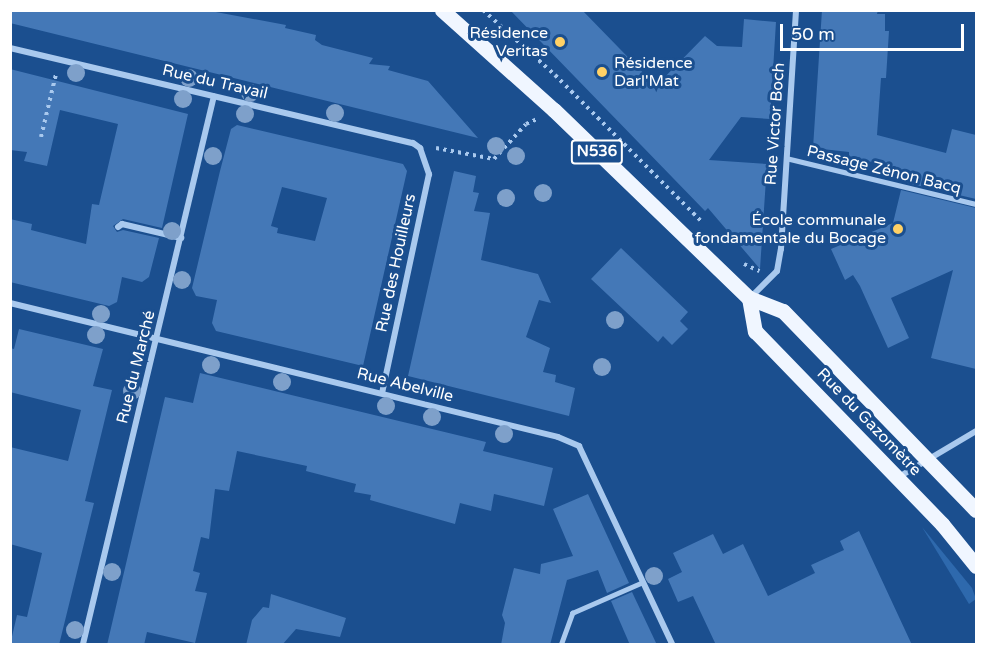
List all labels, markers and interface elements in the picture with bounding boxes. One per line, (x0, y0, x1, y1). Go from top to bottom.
scale bar (783, 12, 968, 50)
place label: Résidence Veritas (469, 23, 548, 61)
text: 50 m (791, 23, 835, 45)
marker: Résidence Veritas (553, 35, 567, 49)
place label: Résidence Darl'Mat (614, 53, 693, 91)
street label: Rue du Travail (160, 61, 270, 103)
street label: Rue Victor Boch (761, 62, 789, 186)
marker: Résidence Darl'Mat (595, 65, 609, 79)
road number: N536 (570, 140, 624, 164)
street label: Passage Zénon Bacq (805, 142, 963, 198)
street label: Rue des Houilleurs (372, 192, 420, 334)
place label: École communale fondamentale du Bocage (695, 210, 886, 248)
marker: École communale fondamentale du Bocage (891, 222, 905, 236)
street label: Rue du Marché (113, 308, 159, 426)
street label: Rue Abelville (355, 364, 455, 406)
street label: Rue du Gazomètre (813, 364, 925, 480)

